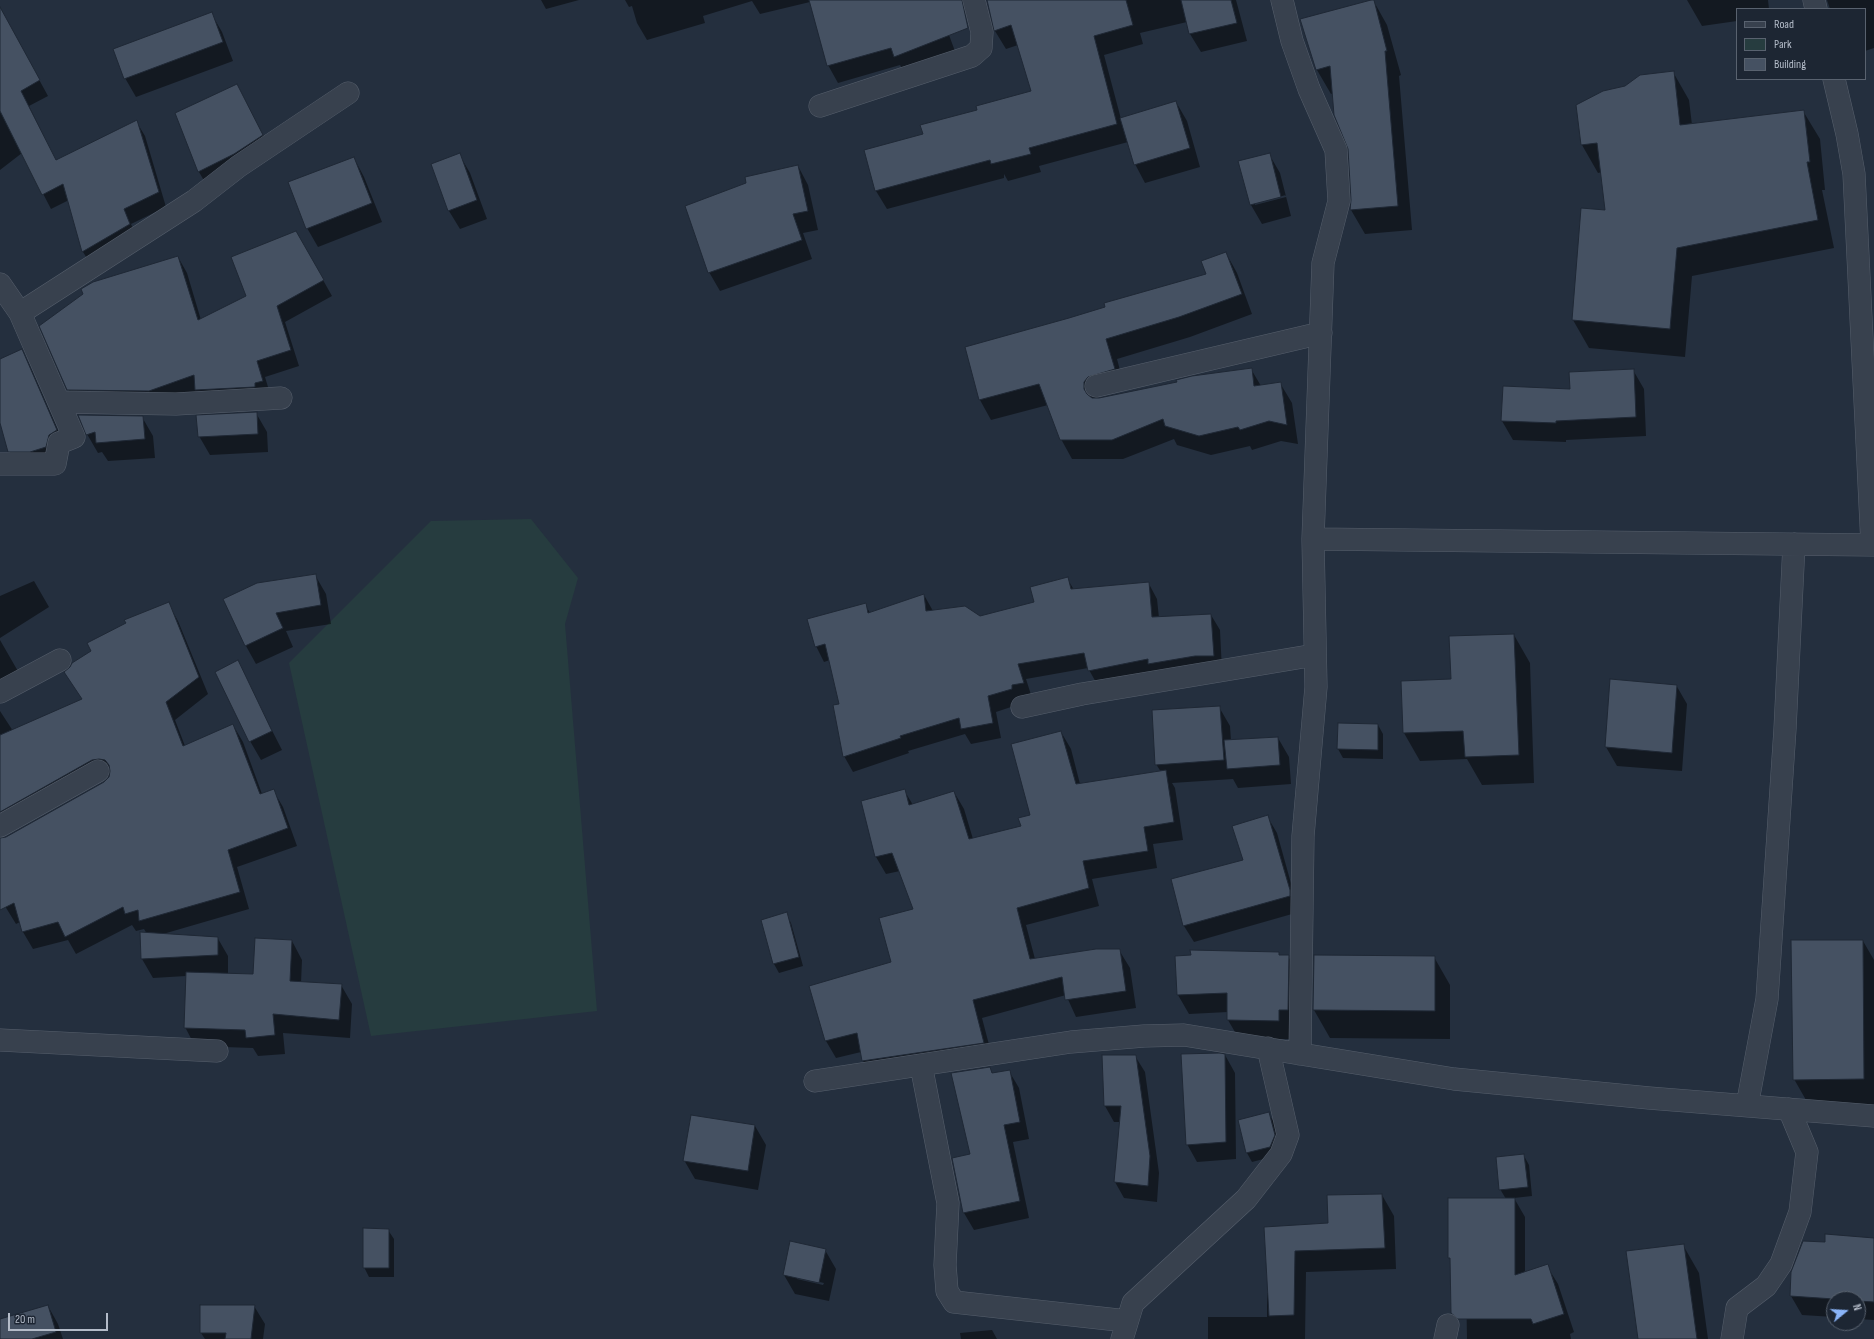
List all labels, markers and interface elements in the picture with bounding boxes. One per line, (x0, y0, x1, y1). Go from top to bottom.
legend (1736, 8, 1866, 80)
text: Road (1774, 17, 1794, 32)
text: Park (1774, 37, 1792, 52)
text: Building (1774, 57, 1806, 72)
north arrow (1826, 1291, 1866, 1331)
text: N (1850, 1303, 1864, 1312)
scale bar (10, 1305, 110, 1331)
text: 20 m (15, 1312, 35, 1327)

